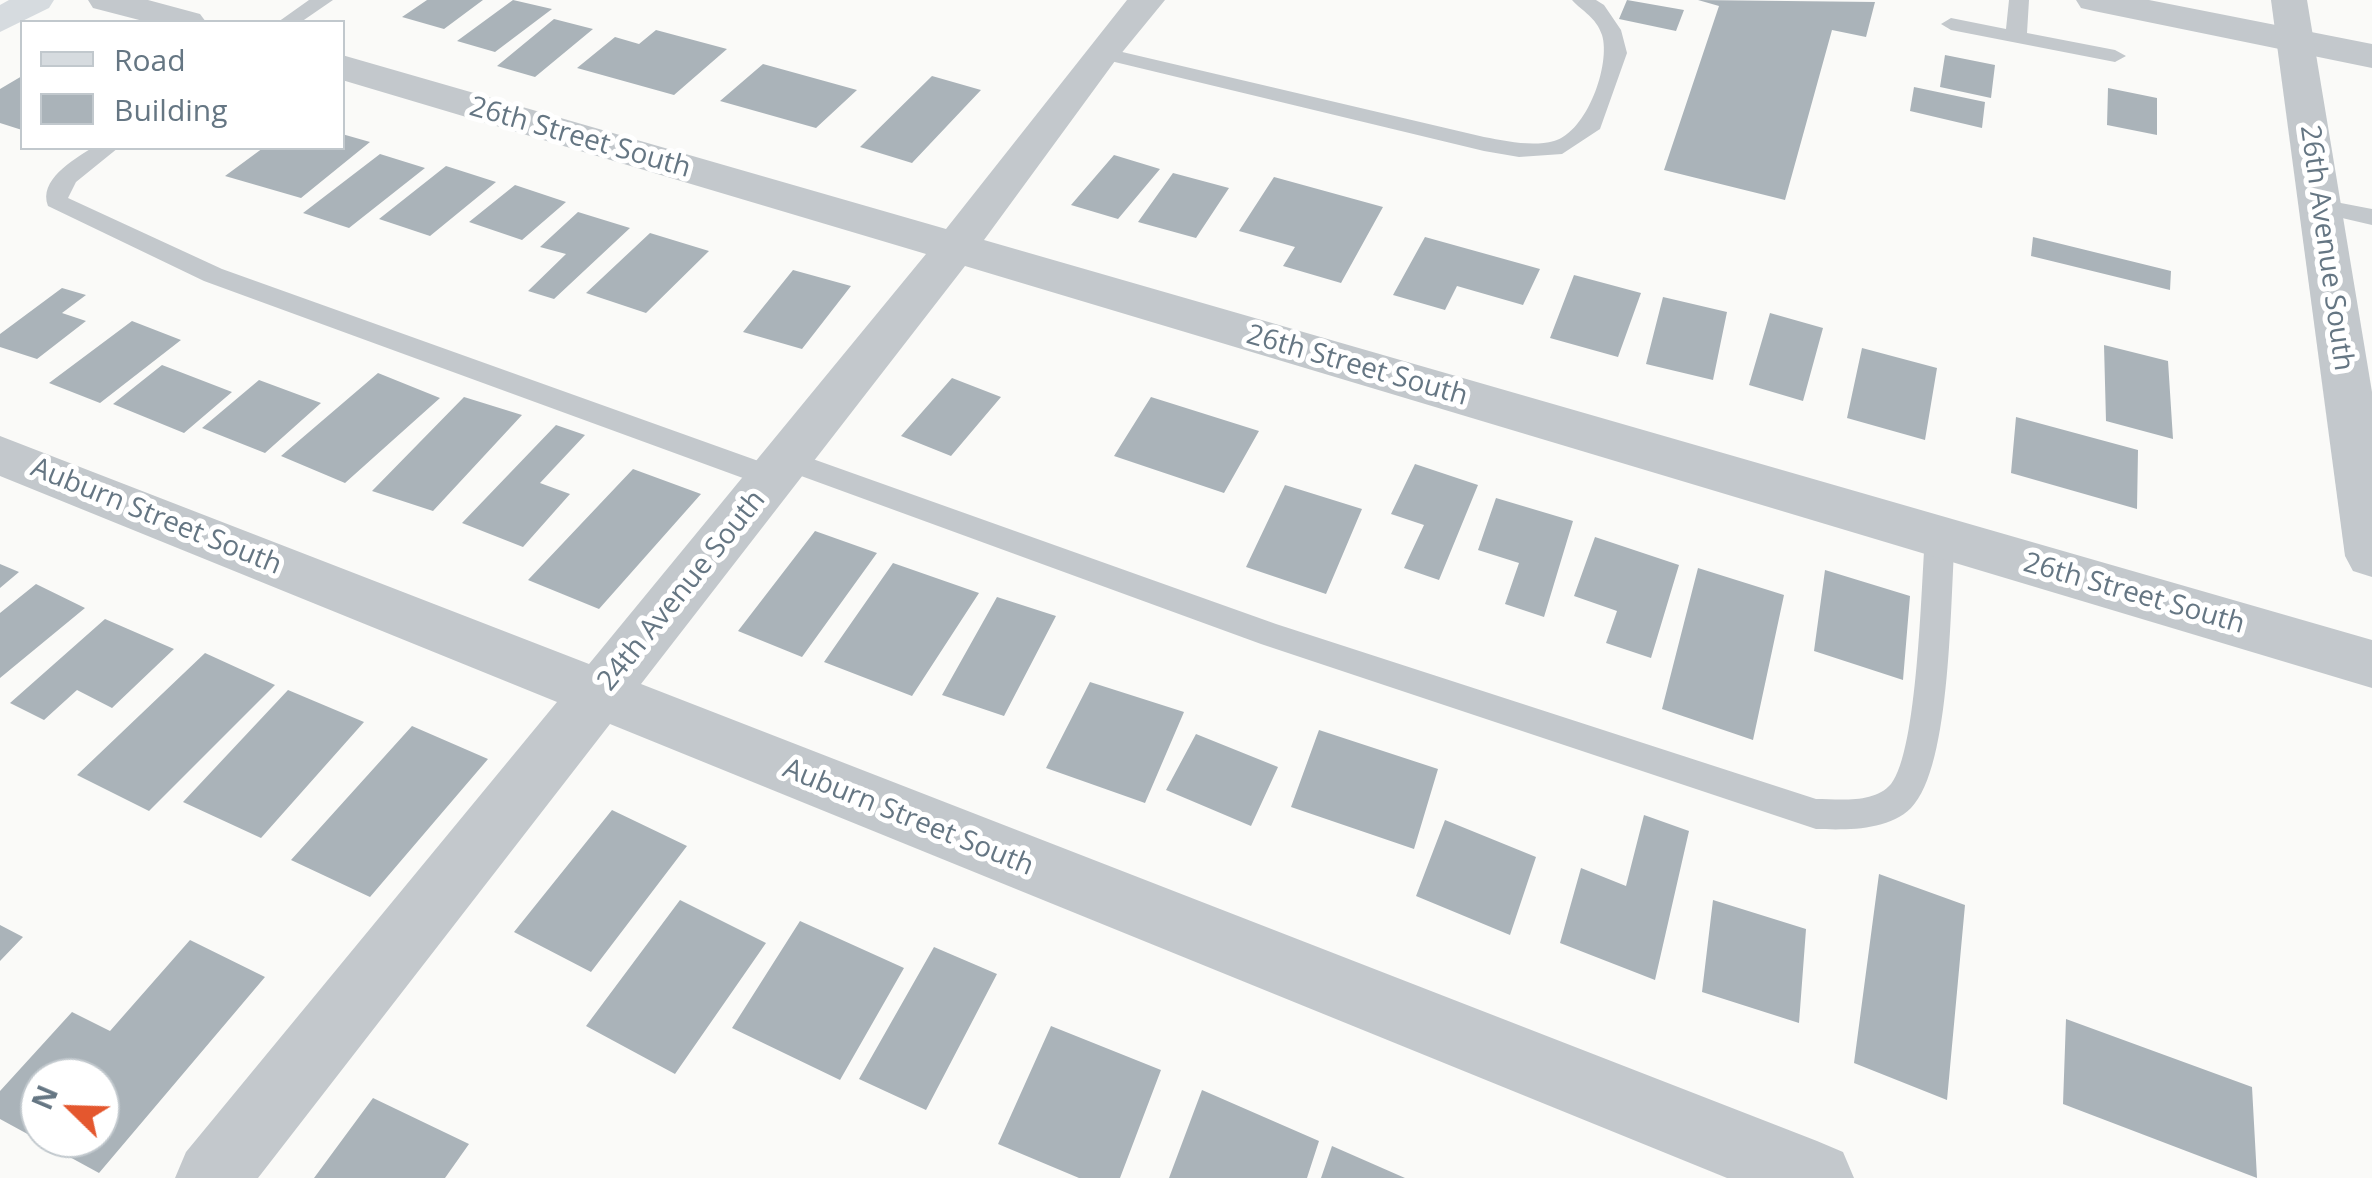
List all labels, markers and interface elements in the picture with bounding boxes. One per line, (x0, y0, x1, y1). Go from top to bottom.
legend (20, 20, 345, 150)
text: Road (114, 39, 186, 80)
text: Building (114, 89, 228, 130)
street label: 26th Street South (466, 90, 694, 186)
street label: 26th Avenue South (2292, 123, 2360, 373)
street label: 26th Street South (1243, 318, 1471, 414)
street label: Auburn Street South (26, 451, 286, 583)
street label: 24th Avenue South (591, 484, 773, 698)
street label: 26th Street South (2020, 546, 2248, 642)
street label: Auburn Street South (778, 752, 1038, 884)
north arrow (20, 1058, 120, 1158)
text: N (22, 1079, 66, 1115)

